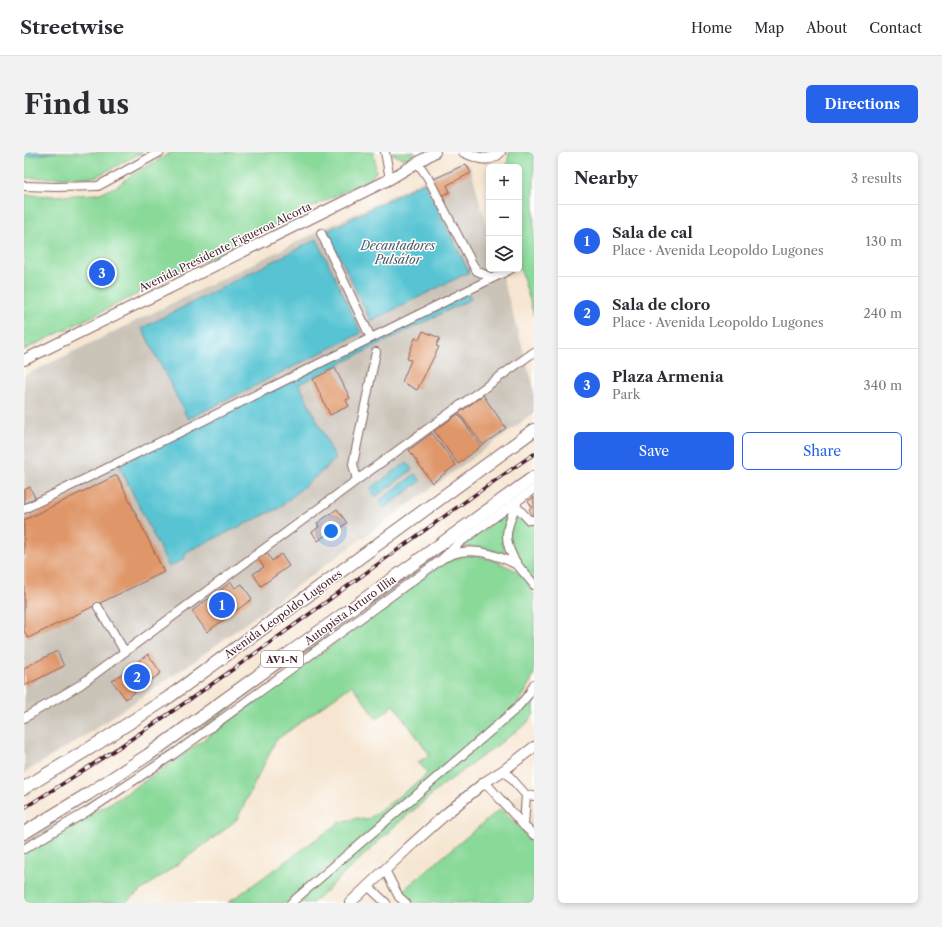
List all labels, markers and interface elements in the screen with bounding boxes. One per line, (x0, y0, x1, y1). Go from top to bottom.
text: Streetwise (20, 16, 124, 39)
text: Home (691, 19, 732, 37)
text: Map (754, 19, 784, 37)
text: About (806, 19, 847, 37)
text: Contact (869, 19, 922, 37)
button: Directions (806, 85, 918, 123)
text: Find us (24, 87, 129, 121)
map controls (486, 164, 522, 272)
button: + (486, 164, 522, 200)
text: Nearby (574, 168, 638, 188)
text: 3 results (851, 170, 902, 186)
street label: Avenida Presidente Figueroa Alcorta (135, 199, 314, 295)
button: − (486, 200, 522, 236)
text: Sala de cal (612, 223, 693, 242)
text: 1 (584, 233, 590, 249)
text: 130 m (866, 233, 902, 249)
button: layers (486, 236, 522, 272)
water label: Decantadores Pulsátor (360, 238, 436, 267)
text: Place · Avenida Leopoldo Lugones (612, 242, 824, 258)
pin: 3 (89, 258, 115, 288)
text: Sala de cloro (612, 295, 710, 314)
text: 2 (583, 305, 591, 321)
text: 240 m (863, 305, 902, 321)
text: Place · Avenida Leopoldo Lugones (612, 314, 824, 330)
text: Plaza Armenia (612, 367, 724, 386)
text: 3 (583, 377, 591, 393)
text: 340 m (864, 377, 902, 393)
text: Park (612, 386, 640, 402)
button: Save (574, 432, 734, 470)
button: Share (742, 432, 902, 470)
your location (321, 521, 341, 541)
street label: Avenida Leopoldo Lugones (220, 566, 345, 662)
street label: Autopista Arturo Illia (301, 572, 399, 649)
pin: 1 (209, 590, 235, 620)
road number: AV1-N (261, 651, 303, 667)
pin: 2 (124, 662, 150, 692)

